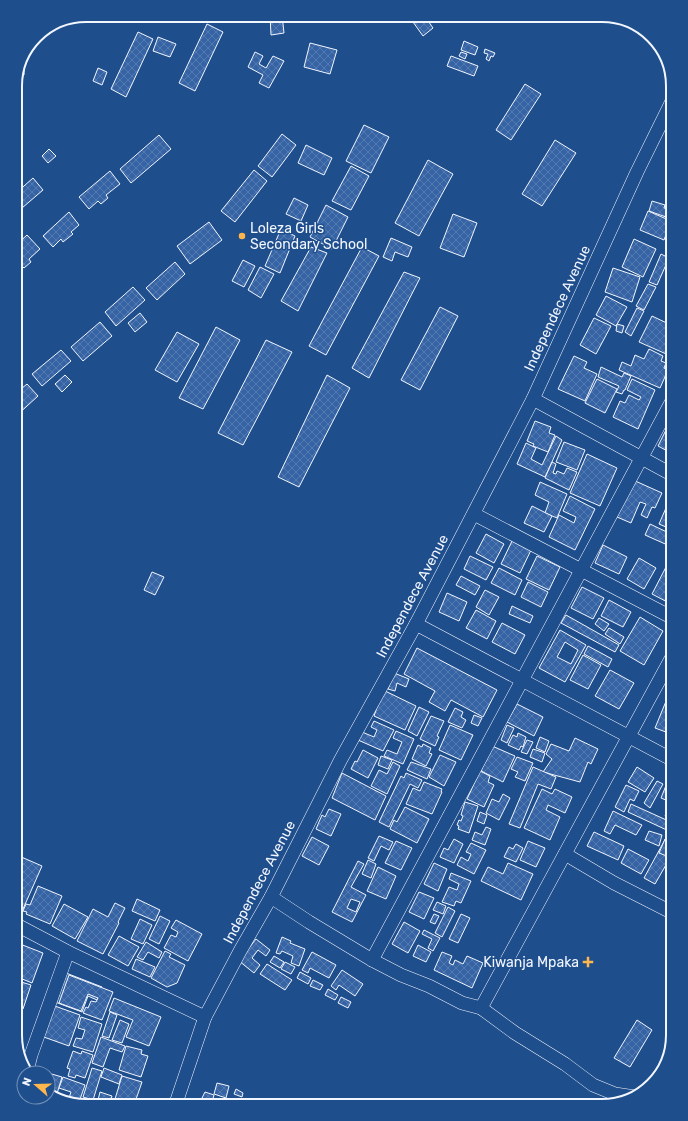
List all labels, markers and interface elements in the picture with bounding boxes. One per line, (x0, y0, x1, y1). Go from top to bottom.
place label: Loleza Girls Secondary School (250, 220, 367, 253)
marker: Loleza Girls Secondary School (237, 231, 247, 241)
street label: Independece Avenue (521, 242, 594, 374)
street label: Independece Avenue (373, 532, 452, 661)
street label: Independece Avenue (220, 818, 299, 947)
place label: Kiwanja Mpaka (483, 954, 579, 971)
marker: Kiwanja Mpaka (582, 956, 594, 968)
north arrow (16, 1065, 56, 1105)
text: N (20, 1076, 35, 1088)

